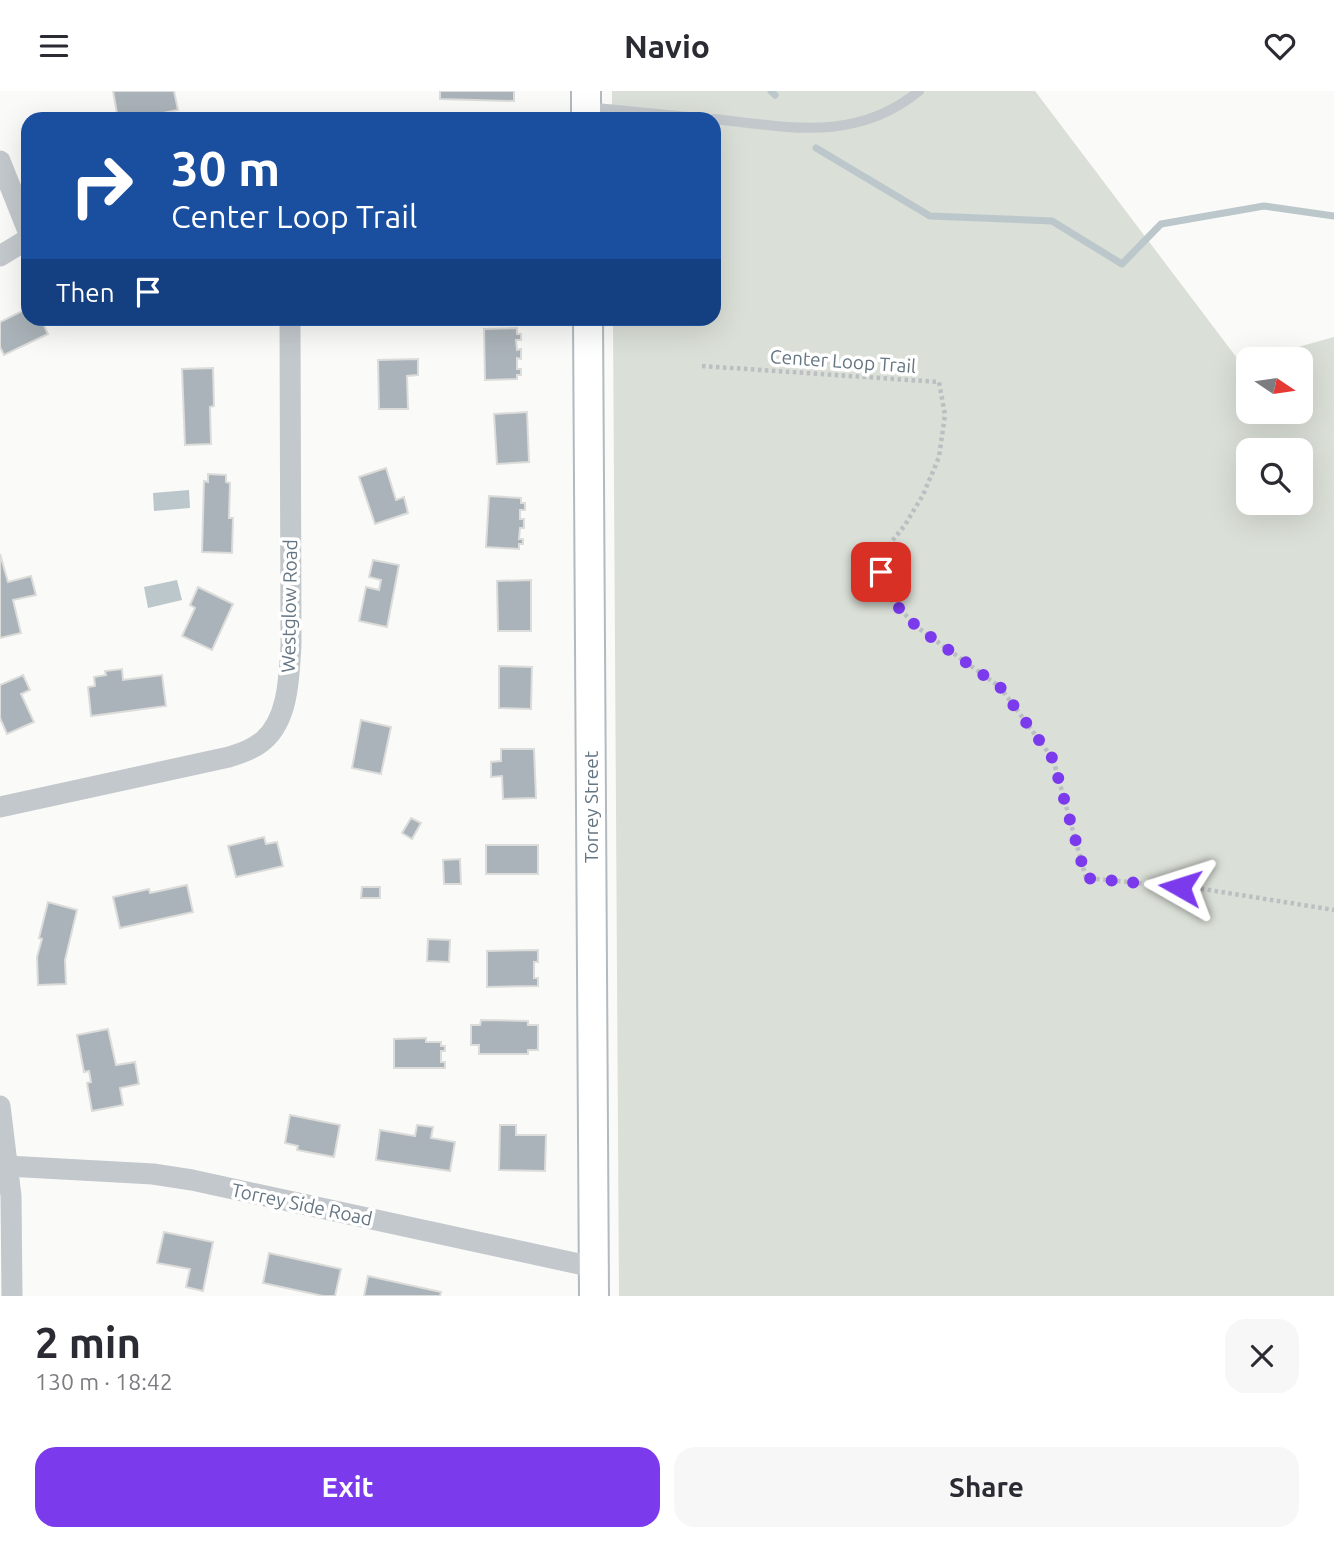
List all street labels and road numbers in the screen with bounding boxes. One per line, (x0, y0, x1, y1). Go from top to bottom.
street label: Center Loop Trail (769, 345, 917, 377)
street label: Westglow Road (277, 539, 301, 673)
street label: Torrey Street (580, 750, 602, 863)
street label: Torrey Side Road (230, 1178, 374, 1230)

